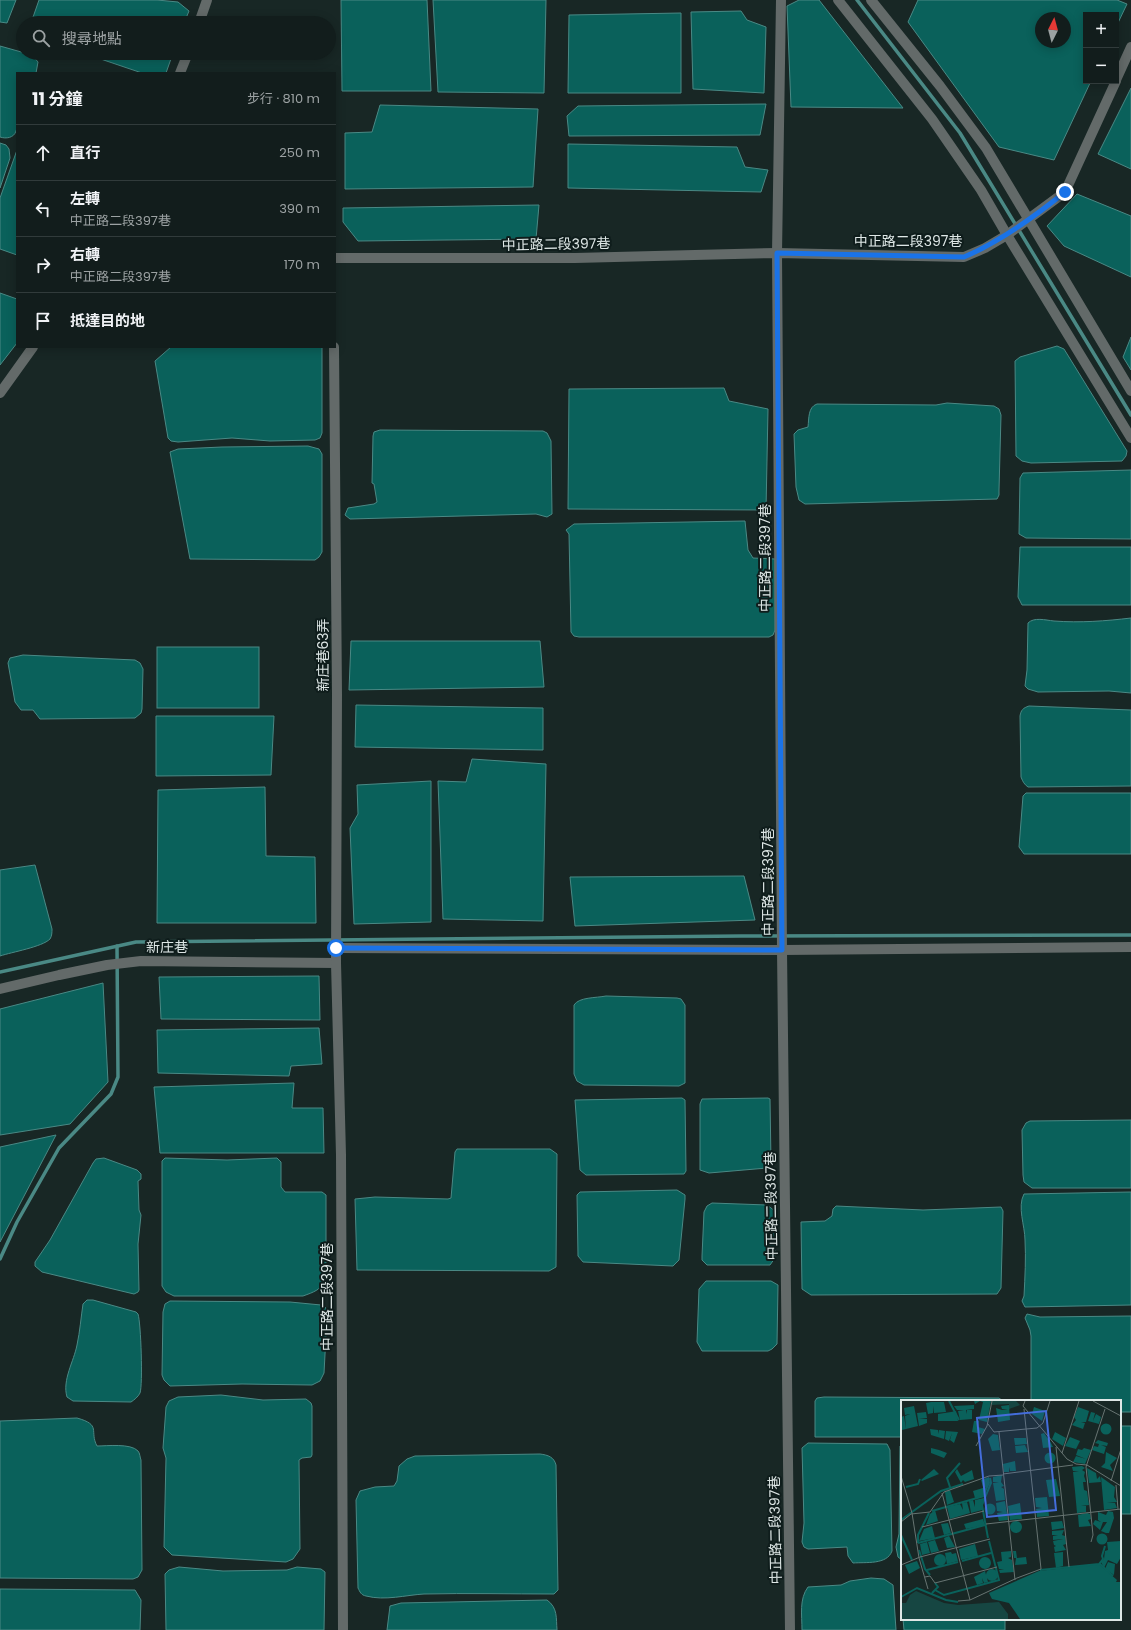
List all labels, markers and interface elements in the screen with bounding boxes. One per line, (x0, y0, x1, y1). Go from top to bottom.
north arrow (1035, 12, 1071, 48)
map controls (1083, 12, 1119, 84)
button: + (1083, 12, 1119, 48)
search box (16, 16, 336, 60)
icon: search (30, 27, 52, 49)
text: 搜尋地點 (62, 28, 122, 49)
button: − (1083, 48, 1119, 84)
text: 11 分鐘 (32, 87, 82, 111)
text: 步行 · 810 m (247, 89, 320, 108)
icon: ahead (32, 142, 54, 164)
text: 直行 (70, 142, 100, 163)
text: 250 m (279, 143, 320, 162)
route end (1056, 183, 1074, 201)
text: 左轉 (70, 188, 100, 209)
icon: left (32, 198, 54, 220)
text: 390 m (279, 199, 320, 218)
text: 中正路二段397巷 (70, 211, 171, 230)
street label: 中正路二段397巷 (854, 231, 962, 251)
street label: 中正路二段397巷 (501, 233, 611, 255)
text: 右轉 (70, 244, 100, 265)
icon: right (32, 254, 54, 276)
text: 170 m (284, 255, 320, 274)
text: 中正路二段397巷 (70, 267, 171, 286)
icon: arrive (32, 310, 54, 332)
text: 抵達目的地 (70, 310, 145, 331)
street label: 中正路二段397巷 (755, 504, 775, 612)
street label: 新庄巷63弄 (313, 618, 333, 692)
street label: 中正路二段397巷 (758, 828, 778, 936)
street label: 新庄巷 (146, 937, 188, 957)
route start (327, 939, 345, 957)
street label: 中正路二段397巷 (760, 1151, 782, 1261)
street label: 中正路二段397巷 (317, 1243, 337, 1351)
inset map (901, 1400, 1121, 1620)
street label: 中正路二段397巷 (764, 1475, 786, 1585)

